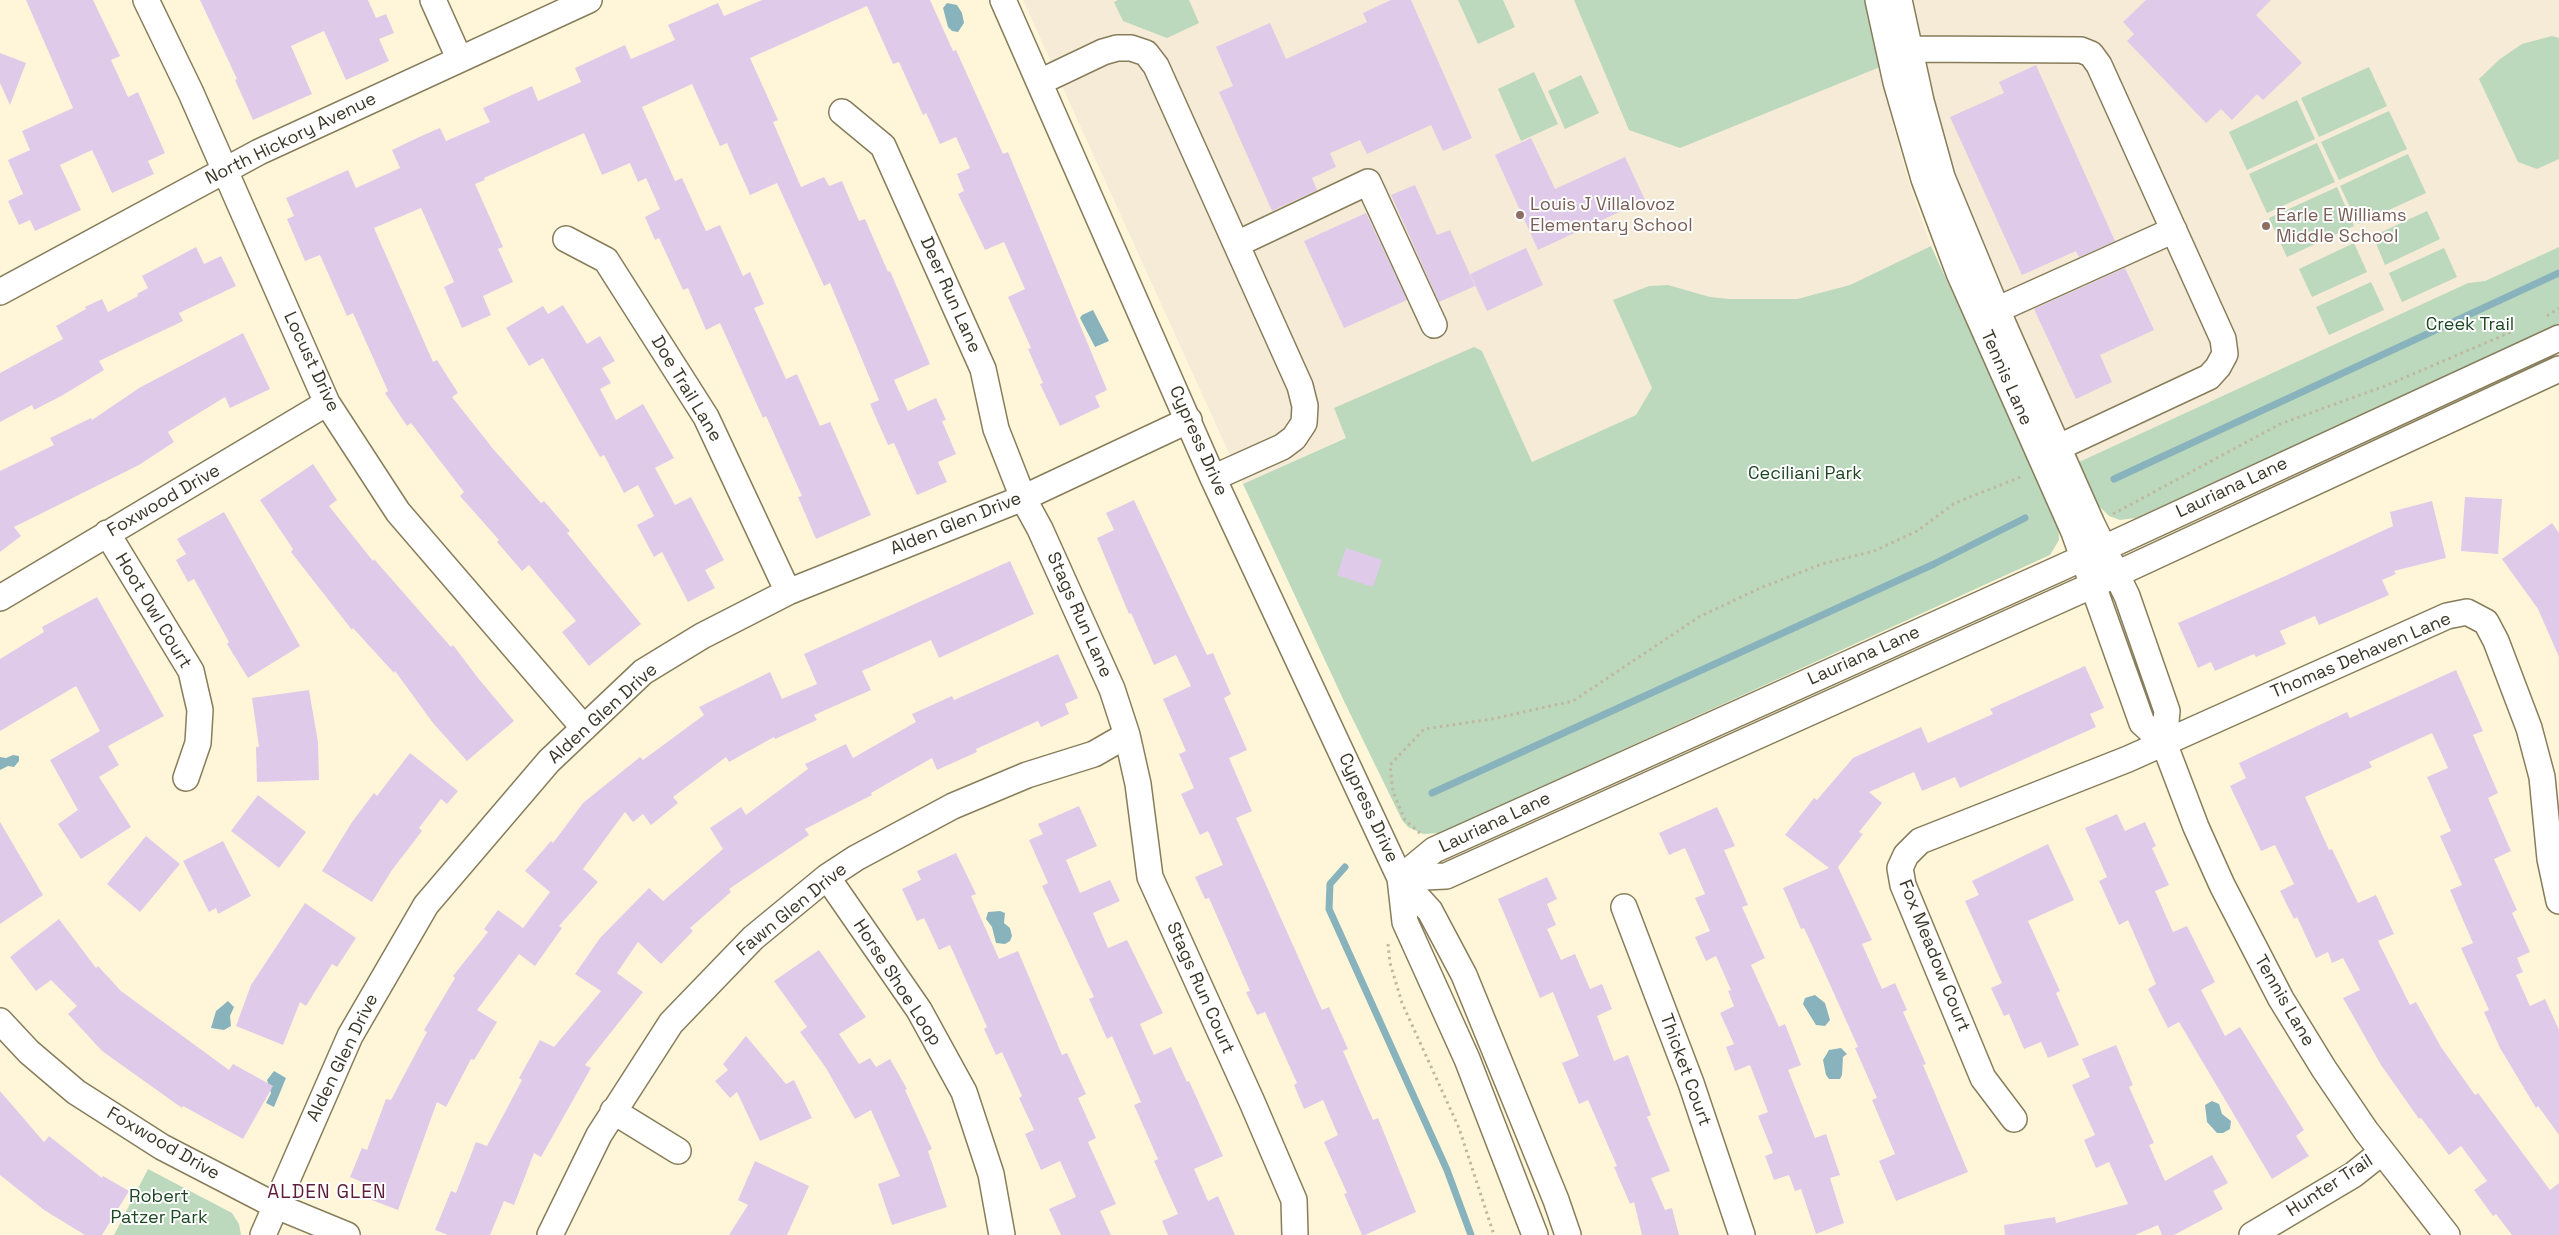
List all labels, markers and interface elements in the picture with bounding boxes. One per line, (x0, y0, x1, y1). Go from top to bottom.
street label: North Hickory Avenue (202, 88, 380, 190)
place label: Louis J Villalovoz Elementary School (1530, 194, 1693, 236)
place label: Earle E Williams Middle School (2276, 205, 2406, 248)
marker: Louis J Villalovoz Elementary School (1514, 209, 1526, 221)
marker: Earle E Williams Middle School (2260, 220, 2272, 232)
street label: Deer Run Lane (915, 234, 985, 356)
street label: Locust Drive (278, 309, 344, 415)
park label: Creek Trail (2426, 314, 2514, 336)
street label: Tennis Lane (1975, 327, 2037, 429)
street label: Doe Trail Lane (646, 332, 726, 446)
street label: Cypress Drive (1164, 383, 1232, 499)
street label: Lauriana Lane (2173, 453, 2291, 523)
street label: Foxwood Drive (104, 460, 224, 542)
park label: Ceciliani Park (1748, 463, 1862, 485)
street label: Alden Glen Drive (887, 488, 1025, 560)
street label: Hoot Owl Court (110, 549, 196, 673)
street label: Stags Run Lane (1042, 549, 1116, 681)
street label: Thomas Dehaven Lane (2268, 608, 2454, 704)
street label: Lauriana Lane (1805, 622, 1923, 690)
street label: Alden Glen Drive (544, 659, 662, 769)
street label: Cypress Drive (1333, 750, 1403, 866)
street label: Lauriana Lane (1436, 788, 1554, 858)
street label: Fawn Glen Drive (733, 859, 851, 961)
street label: Fox Meadow Court (1894, 877, 1974, 1035)
street label: Horse Shoe Loop (848, 916, 946, 1050)
street label: Stags Run Court (1161, 919, 1239, 1057)
street label: Tennis Lane (2249, 951, 2319, 1051)
street label: Alden Glen Drive (303, 991, 383, 1125)
street label: Thicket Court (1655, 1011, 1715, 1129)
street label: Foxwood Drive (103, 1103, 223, 1185)
street label: Hunter Trail (2283, 1150, 2377, 1222)
district label: ALDEN GLEN (266, 1182, 388, 1204)
park label: Robert Patzer Park (110, 1186, 208, 1228)

